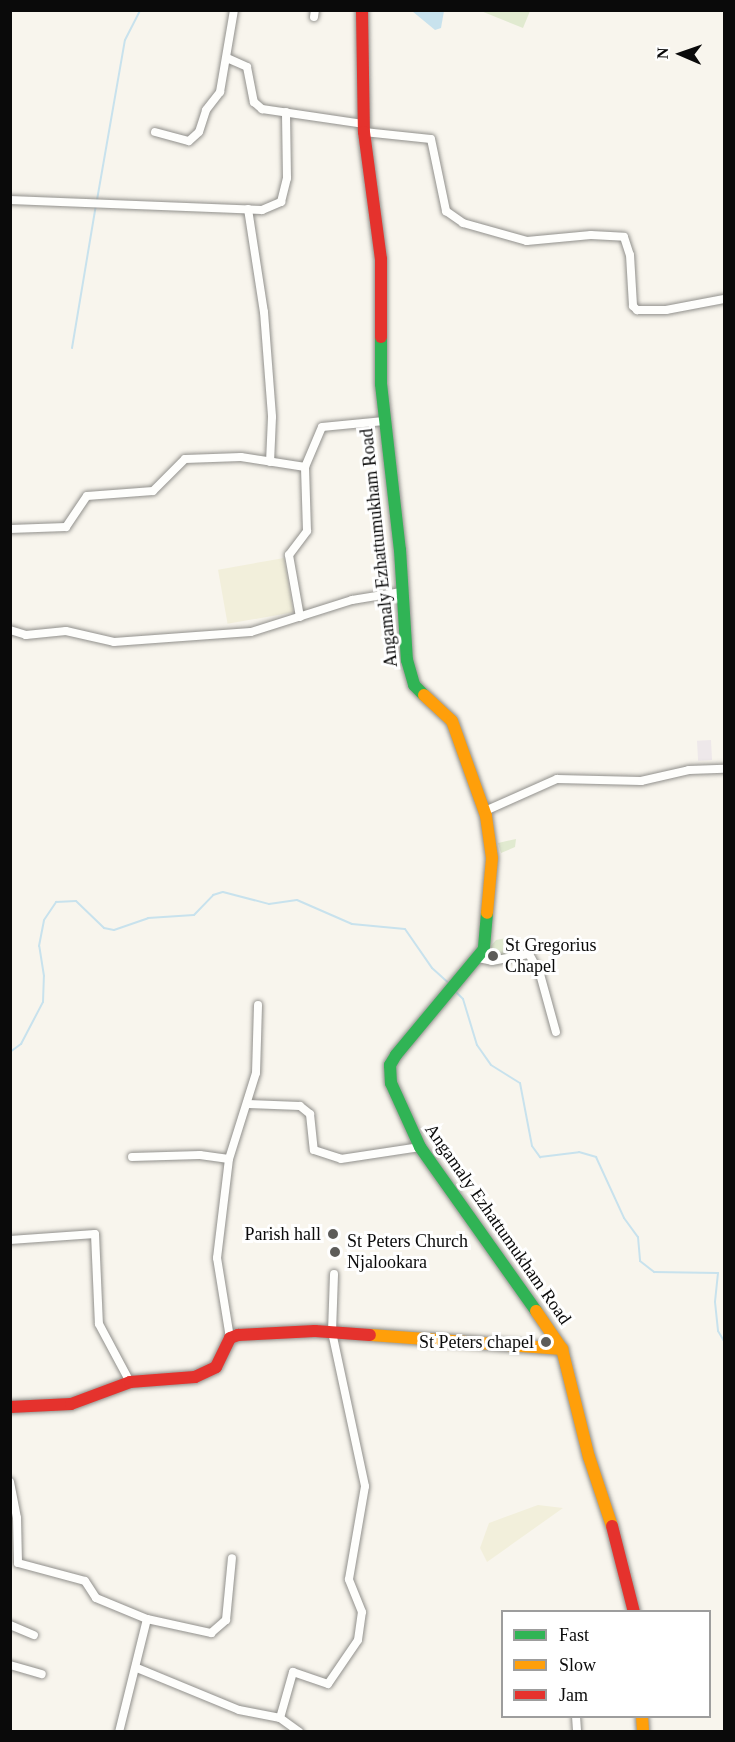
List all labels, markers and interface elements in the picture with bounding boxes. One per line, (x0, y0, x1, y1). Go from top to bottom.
north arrow (651, 24, 711, 84)
text: N (654, 47, 671, 59)
street label: Angamaly Ezhattumukham Road (356, 428, 402, 668)
place label: St Gregorius Chapel (505, 935, 596, 978)
marker: St Gregorius Chapel (486, 949, 500, 963)
street label: Angamaly Ezhattumukham Road (420, 1120, 576, 1328)
place label: Parish hall (245, 1223, 321, 1245)
marker: Parish hall (326, 1227, 340, 1241)
place label: St Peters Church Njalookara (347, 1231, 468, 1274)
marker: St Peters Church Njalookara (328, 1245, 342, 1259)
place label: St Peters chapel (419, 1331, 534, 1353)
marker: St Peters chapel (539, 1335, 553, 1349)
legend (501, 1610, 711, 1718)
text: Fast (559, 1625, 589, 1645)
text: Slow (559, 1655, 596, 1675)
text: Jam (559, 1685, 588, 1705)

